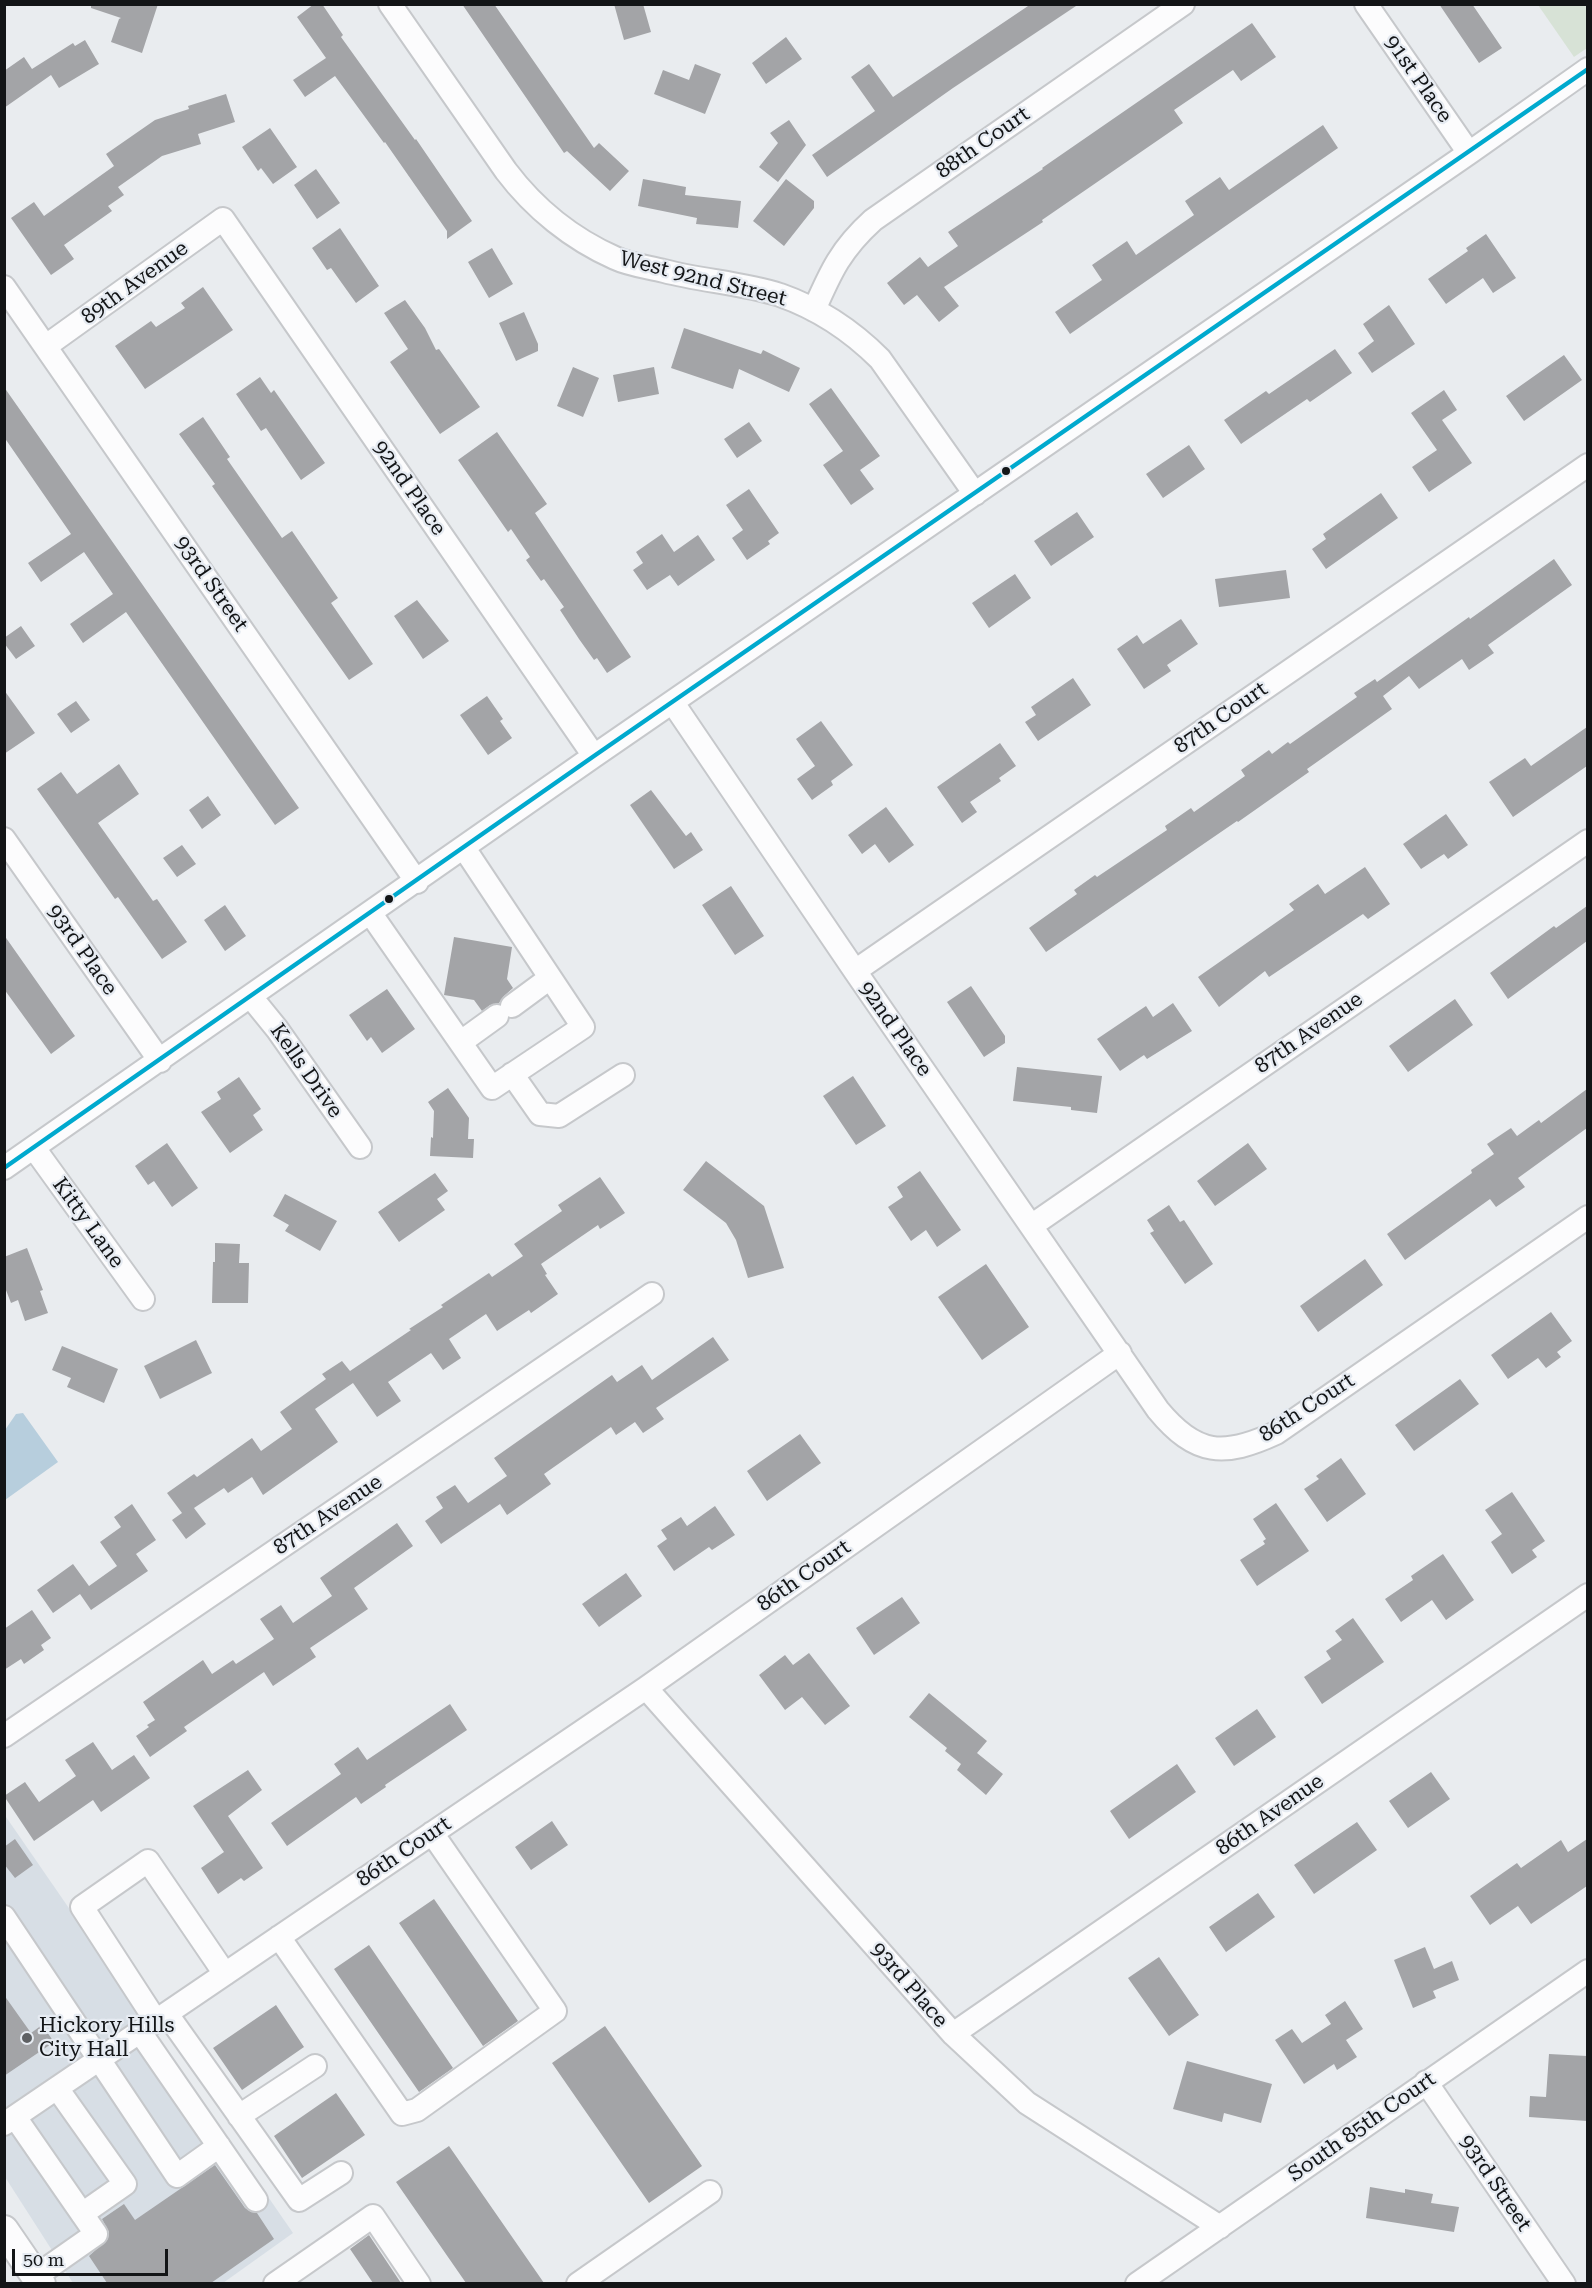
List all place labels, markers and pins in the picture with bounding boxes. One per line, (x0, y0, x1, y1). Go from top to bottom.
unlabelled marker (1000, 465, 1012, 477)
unlabelled marker (383, 893, 395, 905)
place label: Hickory Hills City Hall (39, 2013, 174, 2063)
marker: Hickory Hills City Hall (20, 2031, 34, 2045)

